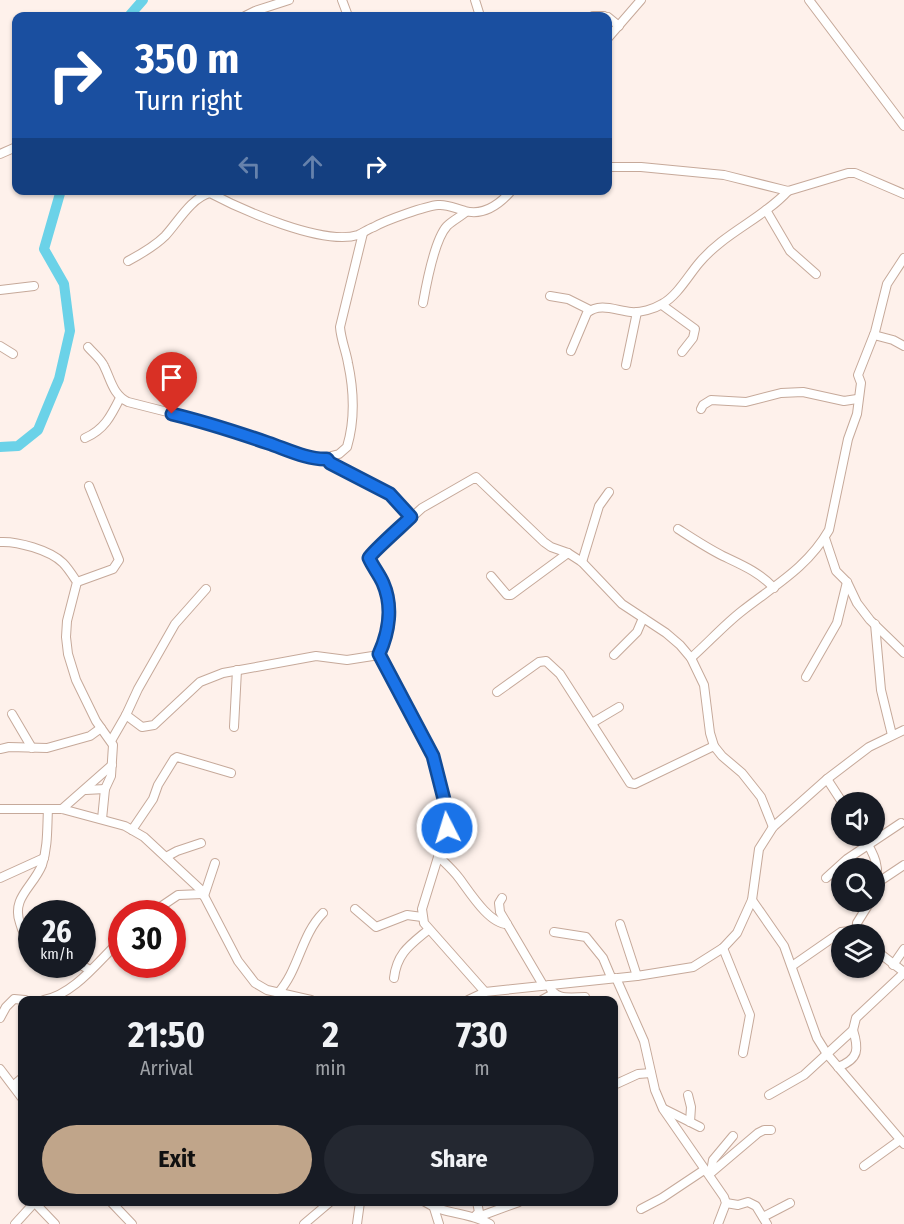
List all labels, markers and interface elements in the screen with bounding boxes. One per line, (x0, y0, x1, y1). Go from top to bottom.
text: 350 m (135, 34, 239, 84)
icon: right (36, 36, 114, 114)
text: Turn right (135, 85, 243, 117)
icon: left (233, 150, 266, 183)
icon: ahead (296, 150, 329, 183)
icon: right (359, 150, 392, 183)
pin (146, 352, 197, 414)
icon: arrive (155, 361, 188, 394)
map controls (831, 792, 885, 978)
button: sound (831, 792, 885, 846)
position arrow (415, 796, 479, 860)
button: search (831, 858, 885, 912)
speed limit sign: 30 (108, 900, 186, 978)
text: 26 (42, 914, 72, 950)
button: layers (831, 924, 885, 978)
text: km/h (40, 945, 74, 963)
text: 21:50 (128, 1013, 205, 1057)
text: 2 (322, 1013, 339, 1057)
text: 730 (456, 1013, 508, 1057)
text: Arrival (140, 1056, 193, 1080)
text: min (315, 1056, 346, 1080)
text: m (474, 1056, 490, 1080)
button: Exit (42, 1125, 312, 1194)
button: Share (324, 1125, 594, 1194)

